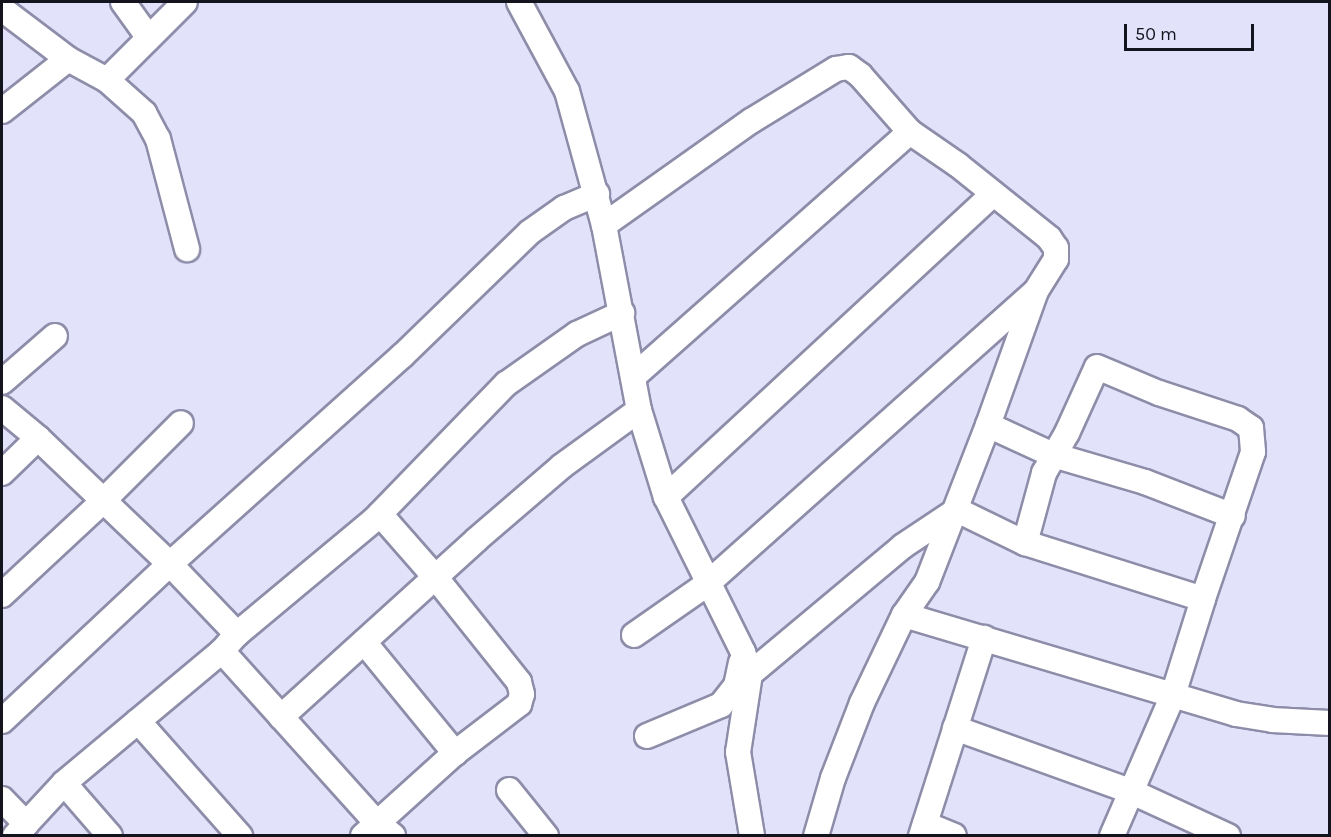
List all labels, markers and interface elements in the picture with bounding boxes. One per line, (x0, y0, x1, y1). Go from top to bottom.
scale bar (1127, 12, 1258, 50)
text: 50 m (1135, 23, 1177, 45)

